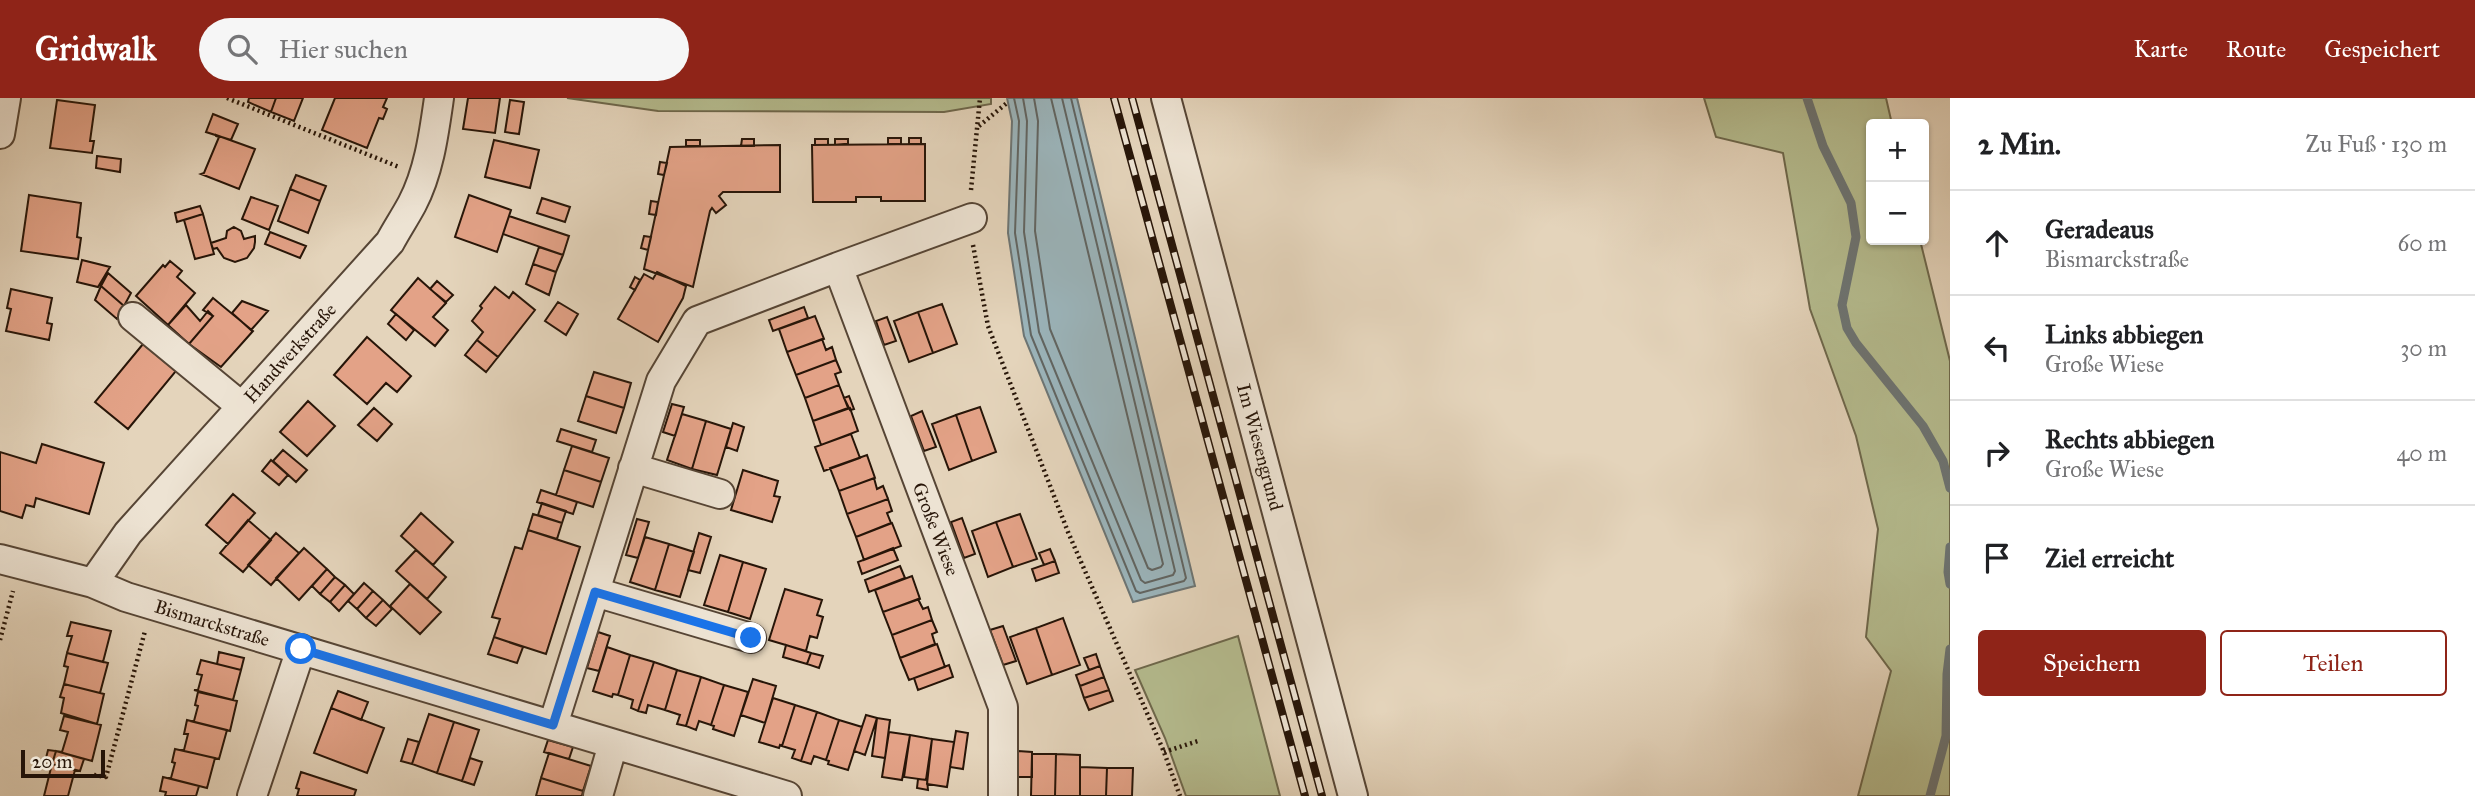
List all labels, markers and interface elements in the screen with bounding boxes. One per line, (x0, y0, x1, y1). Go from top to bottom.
search box (199, 18, 689, 81)
text: Gridwalk (35, 29, 157, 69)
icon: search (223, 30, 261, 68)
text: Hier suchen (279, 33, 408, 65)
text: Karte (2133, 34, 2188, 64)
text: Route (2226, 34, 2286, 64)
text: Gespeichert (2324, 34, 2440, 64)
map controls (1866, 119, 1929, 245)
button: + (1866, 119, 1929, 182)
text: 2 Min. (1978, 126, 2061, 162)
text: Zu Fuß · 130 m (2306, 130, 2447, 158)
button: − (1866, 182, 1929, 245)
text: Geradeaus (2045, 213, 2154, 245)
icon: ahead (1978, 224, 2016, 262)
text: 60 m (2398, 229, 2447, 257)
text: Bismarckstraße (2045, 245, 2189, 273)
street label: Handwerkstraße (239, 298, 341, 408)
text: Links abbiegen (2045, 318, 2204, 350)
icon: left (1978, 329, 2016, 367)
text: 30 m (2400, 334, 2447, 362)
text: Große Wiese (2045, 350, 2164, 378)
street label: Im Wiesengrund (1231, 381, 1288, 514)
text: Rechts abbiegen (2045, 423, 2215, 455)
icon: right (1978, 434, 2016, 472)
text: 40 m (2397, 439, 2447, 467)
text: Große Wiese (2045, 455, 2164, 483)
street label: Große Wiese (908, 479, 964, 579)
icon: arrive (1978, 539, 2016, 577)
text: Ziel erreicht (2045, 542, 2174, 574)
street label: Bismarckstraße (152, 595, 272, 651)
route end (735, 622, 766, 653)
button: Speichern (1978, 630, 2206, 696)
button: Teilen (2220, 630, 2447, 696)
route start (285, 633, 316, 664)
scale bar (21, 747, 105, 779)
text: 20 m (32, 750, 73, 773)

